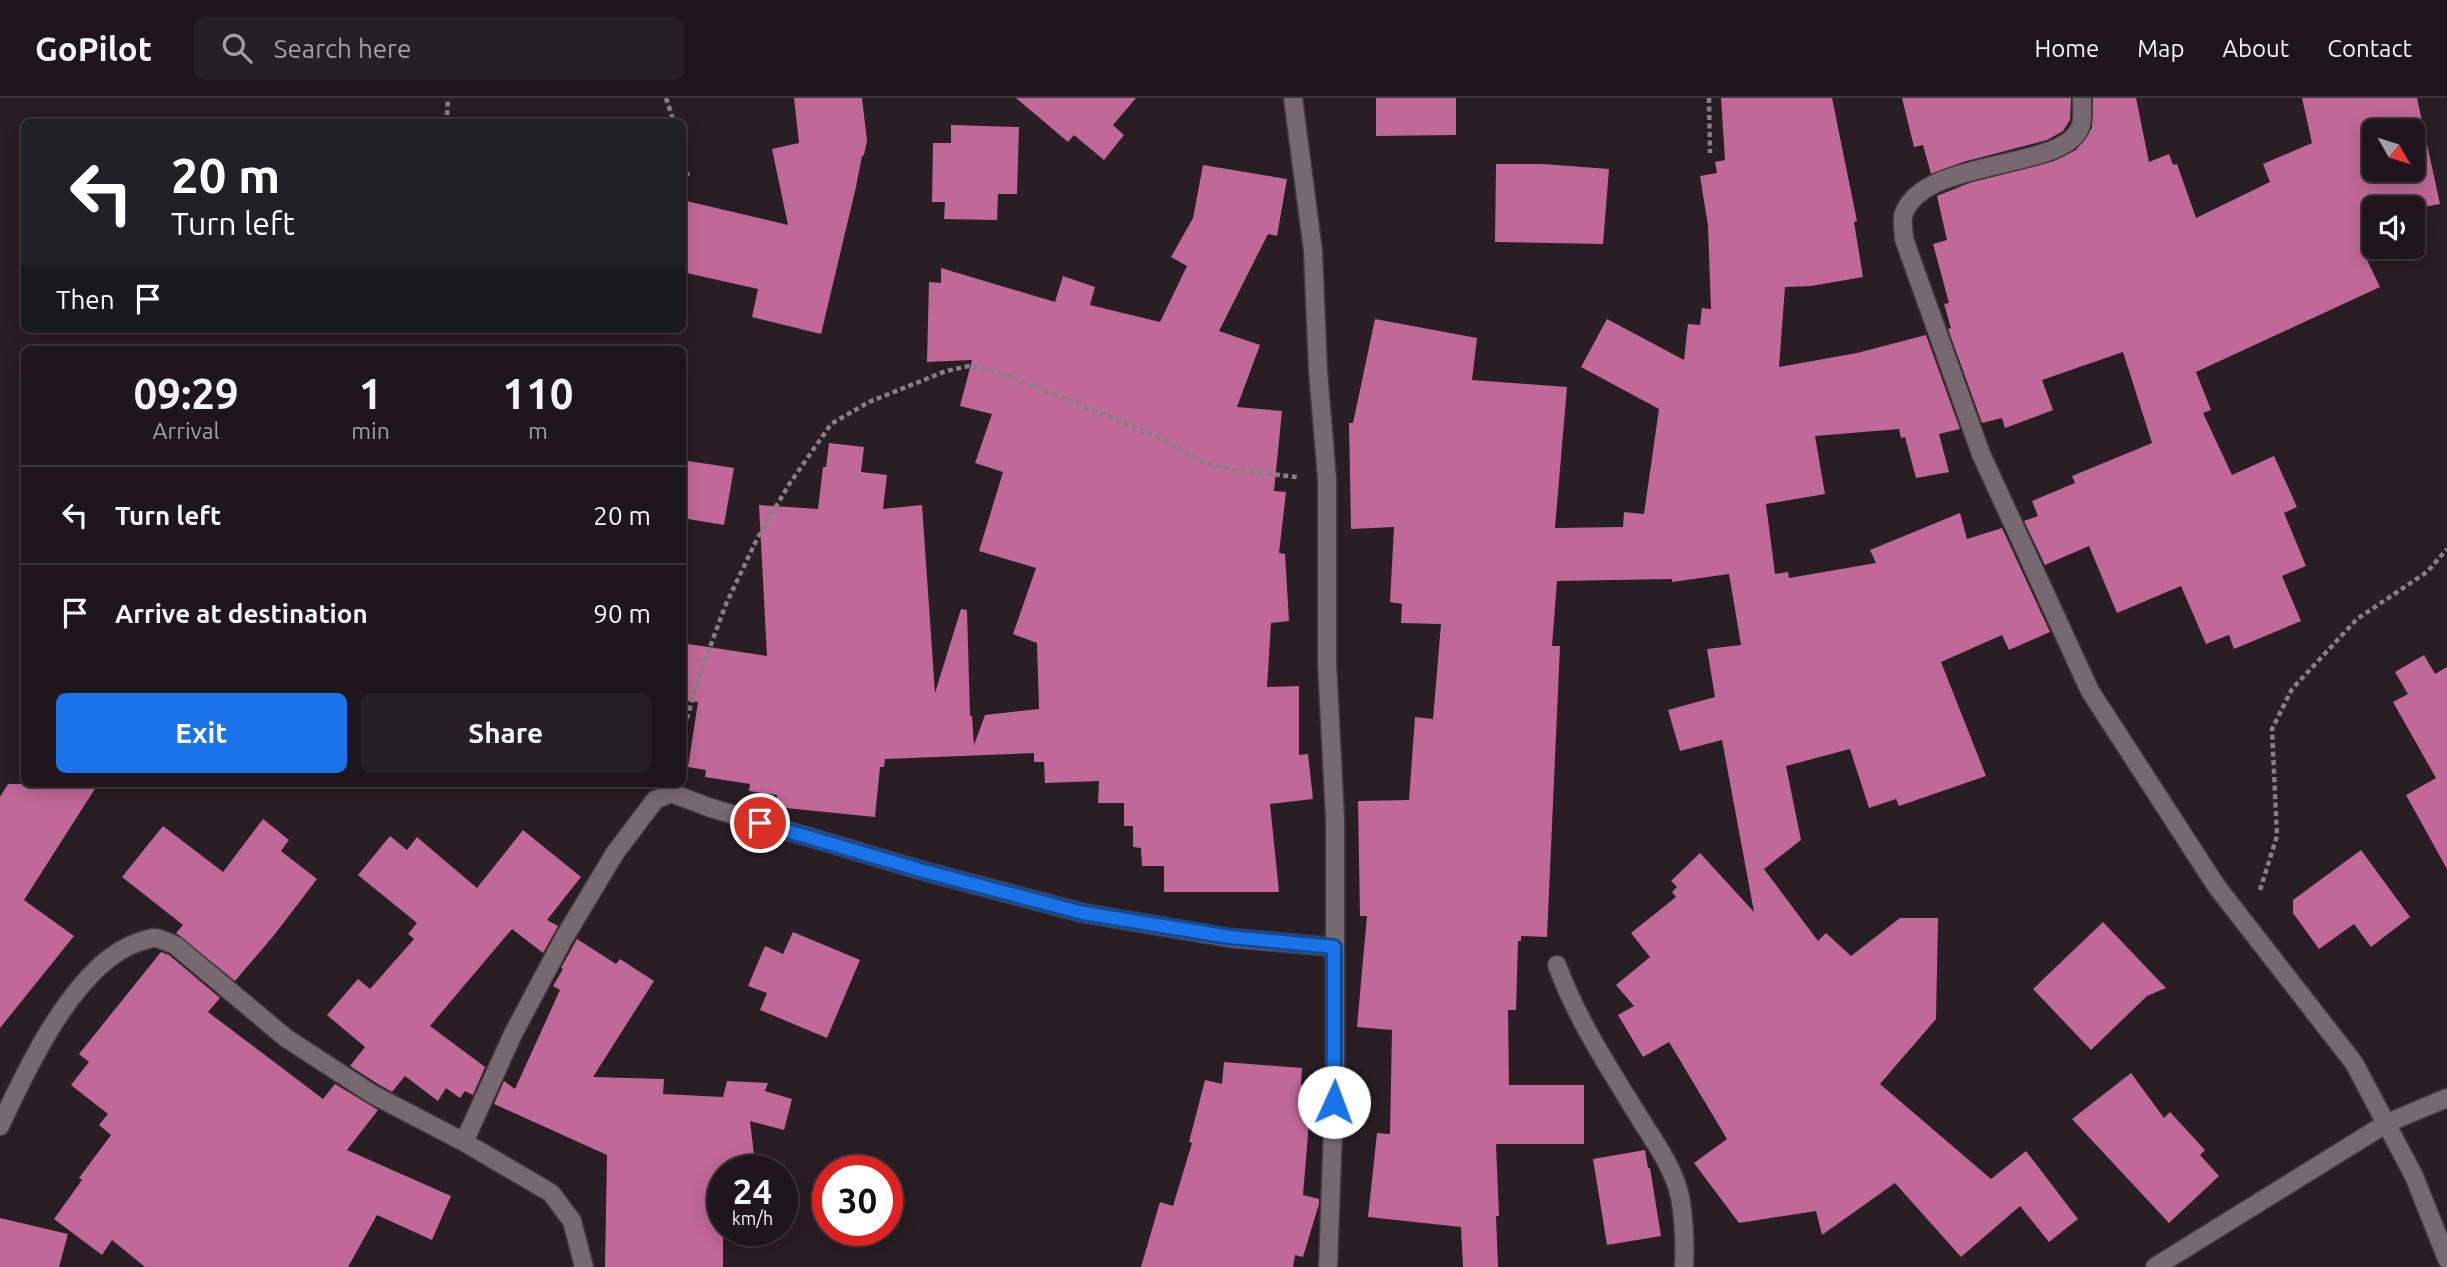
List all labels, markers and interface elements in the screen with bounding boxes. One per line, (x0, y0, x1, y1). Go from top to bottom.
search box (194, 17, 684, 80)
icon: search (218, 29, 256, 67)
text: GoPilot (35, 30, 152, 67)
text: Search here (274, 34, 411, 63)
text: Home (2034, 35, 2099, 62)
text: Map (2137, 35, 2184, 62)
text: About (2222, 35, 2289, 62)
text: Contact (2327, 35, 2412, 62)
north arrow (2362, 119, 2426, 182)
map controls (2362, 119, 2425, 259)
icon: left (56, 147, 147, 238)
text: 20 m (171, 147, 280, 202)
button: sound (2362, 196, 2425, 259)
text: Turn left (171, 205, 295, 241)
icon: arrive (129, 280, 167, 318)
text: Then (56, 285, 115, 314)
text: 09:29 (134, 370, 239, 417)
text: 1 (359, 370, 382, 417)
text: 110 (502, 370, 573, 417)
text: Arrival (153, 418, 220, 443)
text: min (351, 418, 390, 443)
text: m (528, 418, 548, 443)
icon: left (56, 496, 94, 534)
text: Turn left (115, 501, 221, 530)
text: 20 m (593, 501, 651, 530)
icon: arrive (56, 594, 94, 632)
text: Arrive at destination (115, 599, 368, 628)
text: 90 m (593, 599, 651, 628)
button: Exit (56, 693, 347, 773)
button: Share (361, 693, 651, 773)
pin (730, 793, 790, 853)
icon: arrive (741, 804, 779, 842)
position arrow (1297, 1065, 1371, 1139)
speed limit sign: 30 (812, 1155, 903, 1246)
text: 24 (733, 1171, 772, 1211)
text: km/h (732, 1208, 773, 1228)

